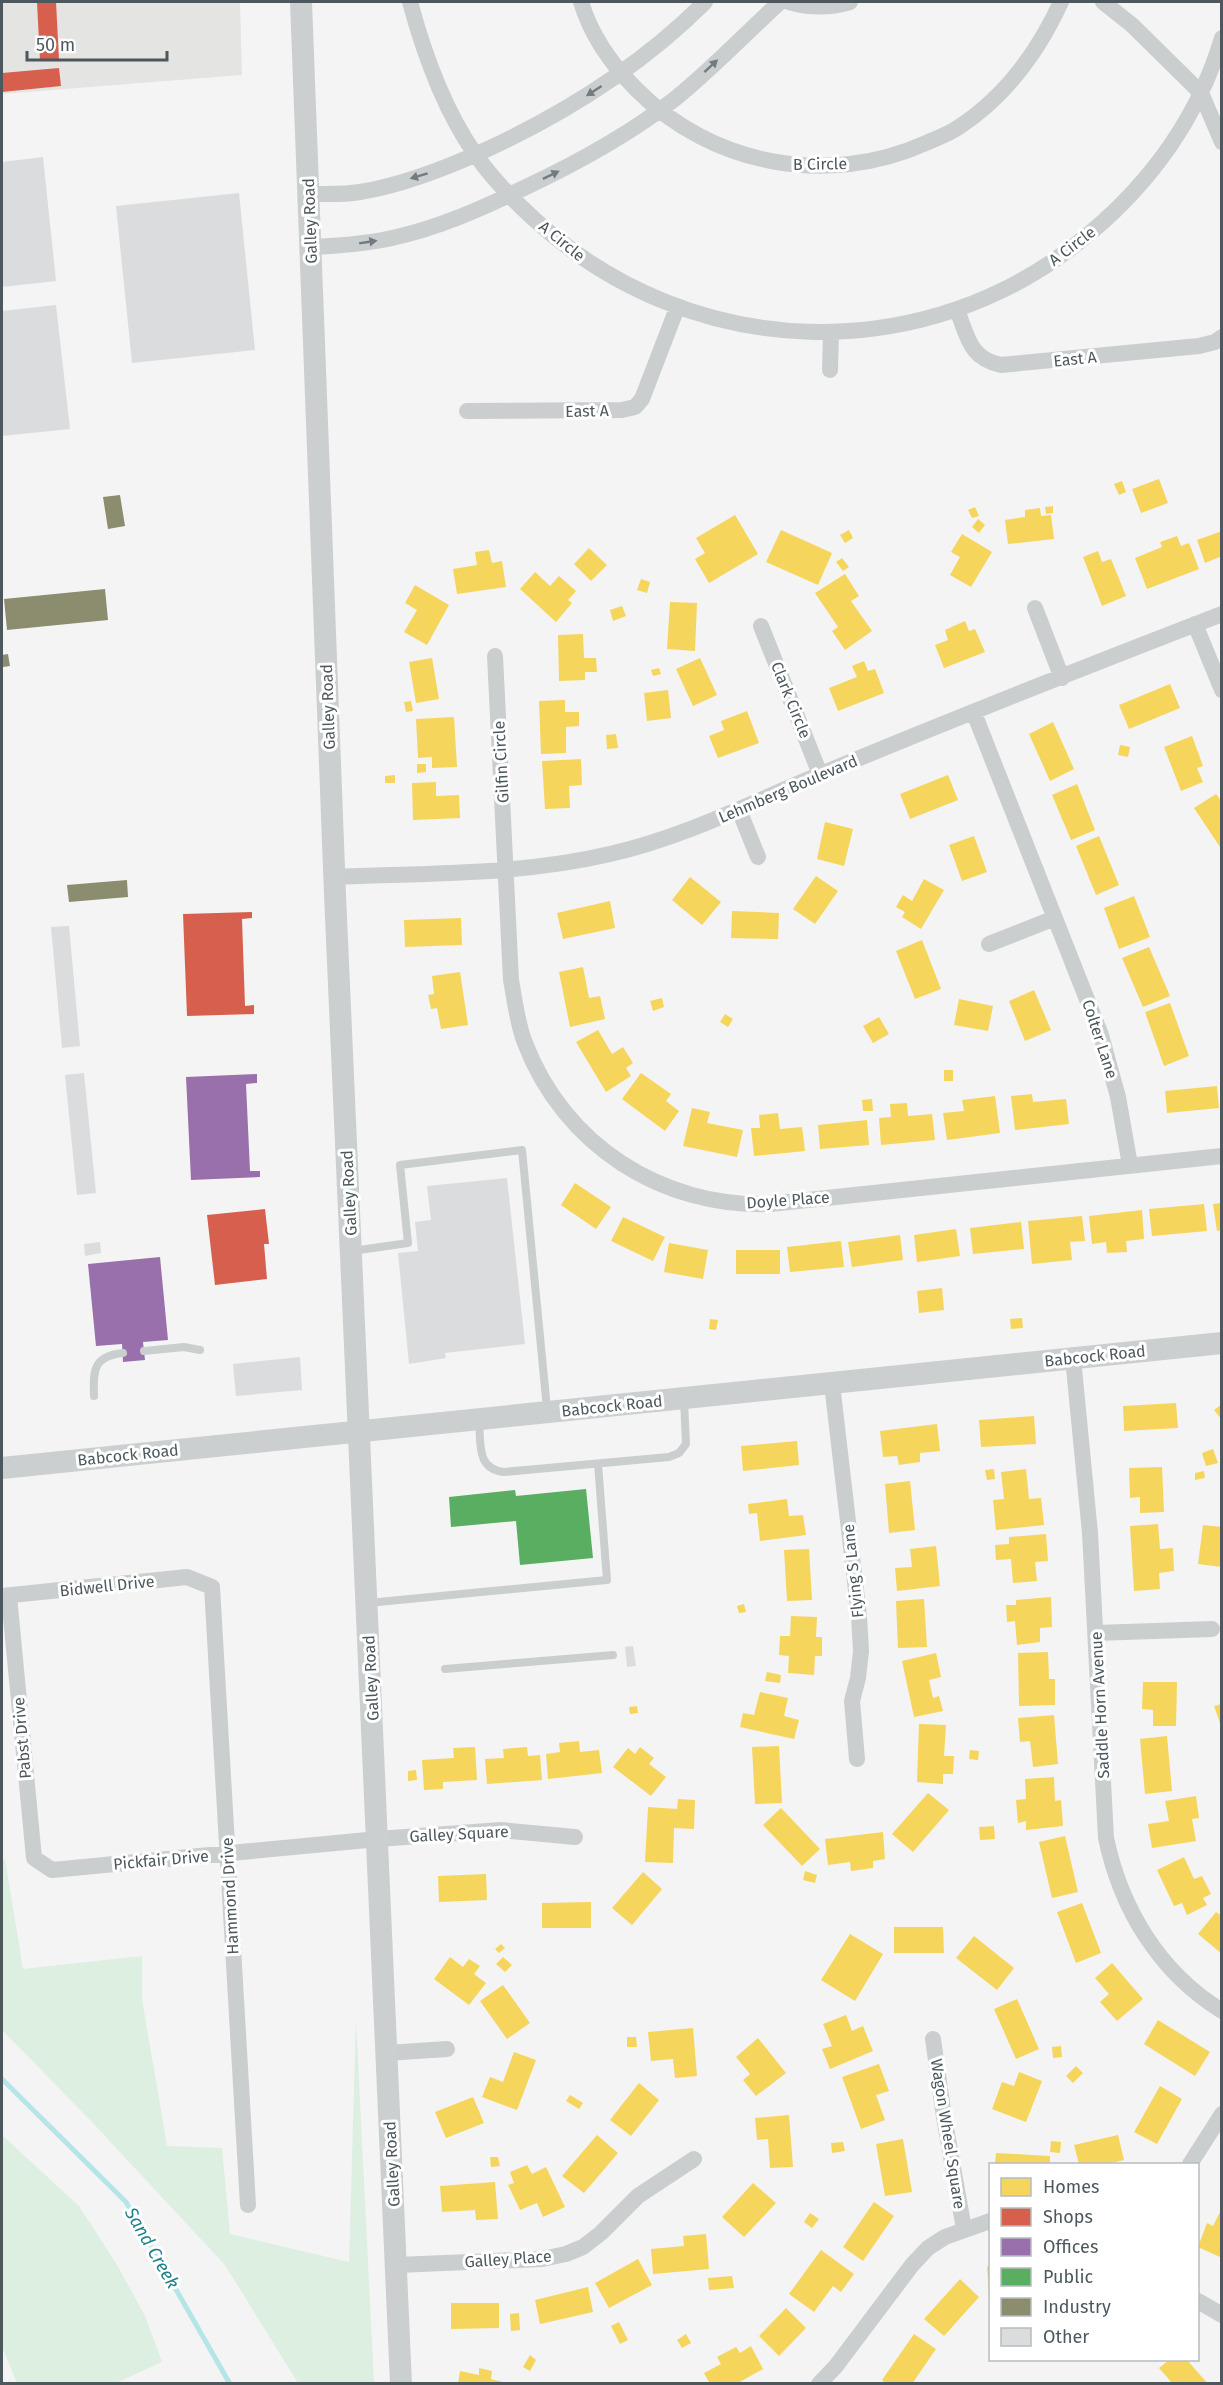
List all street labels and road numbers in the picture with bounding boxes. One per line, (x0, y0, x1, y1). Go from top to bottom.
street label: B Circle (793, 154, 847, 174)
street label: Galley Road (299, 178, 321, 264)
street label: A Circle (535, 217, 589, 265)
street label: A Circle (1045, 222, 1099, 270)
street label: East A (1052, 347, 1098, 371)
street label: East A (565, 401, 610, 421)
street label: Clark Circle (767, 659, 815, 741)
street label: Galley Road (317, 664, 339, 750)
street label: Gilfin Circle (489, 720, 513, 804)
street label: Lehmberg Boulevard (716, 751, 860, 827)
street label: Colter Lane (1078, 997, 1122, 1081)
street label: Galley Road (337, 1150, 361, 1236)
street label: Doyle Place (746, 1188, 830, 1212)
street label: Babcock Road (1043, 1341, 1147, 1371)
street label: Babcock Road (560, 1391, 664, 1421)
street label: Babcock Road (76, 1440, 180, 1470)
street label: Flying S Lane (839, 1523, 867, 1619)
street label: Bidwell Drive (59, 1572, 155, 1600)
street label: Saddle Horn Avenue (1087, 1631, 1113, 1779)
street label: Galley Road (359, 1635, 383, 1721)
street label: Pabst Drive (9, 1697, 35, 1779)
street label: Galley Square (409, 1822, 509, 1846)
street label: Hammond Drive (217, 1837, 243, 1955)
street label: Pickfair Drive (112, 1846, 210, 1874)
street label: Wagon Wheel Square (927, 2057, 969, 2211)
street label: Galley Road (380, 2121, 404, 2207)
street label: Galley Place (464, 2246, 552, 2272)

